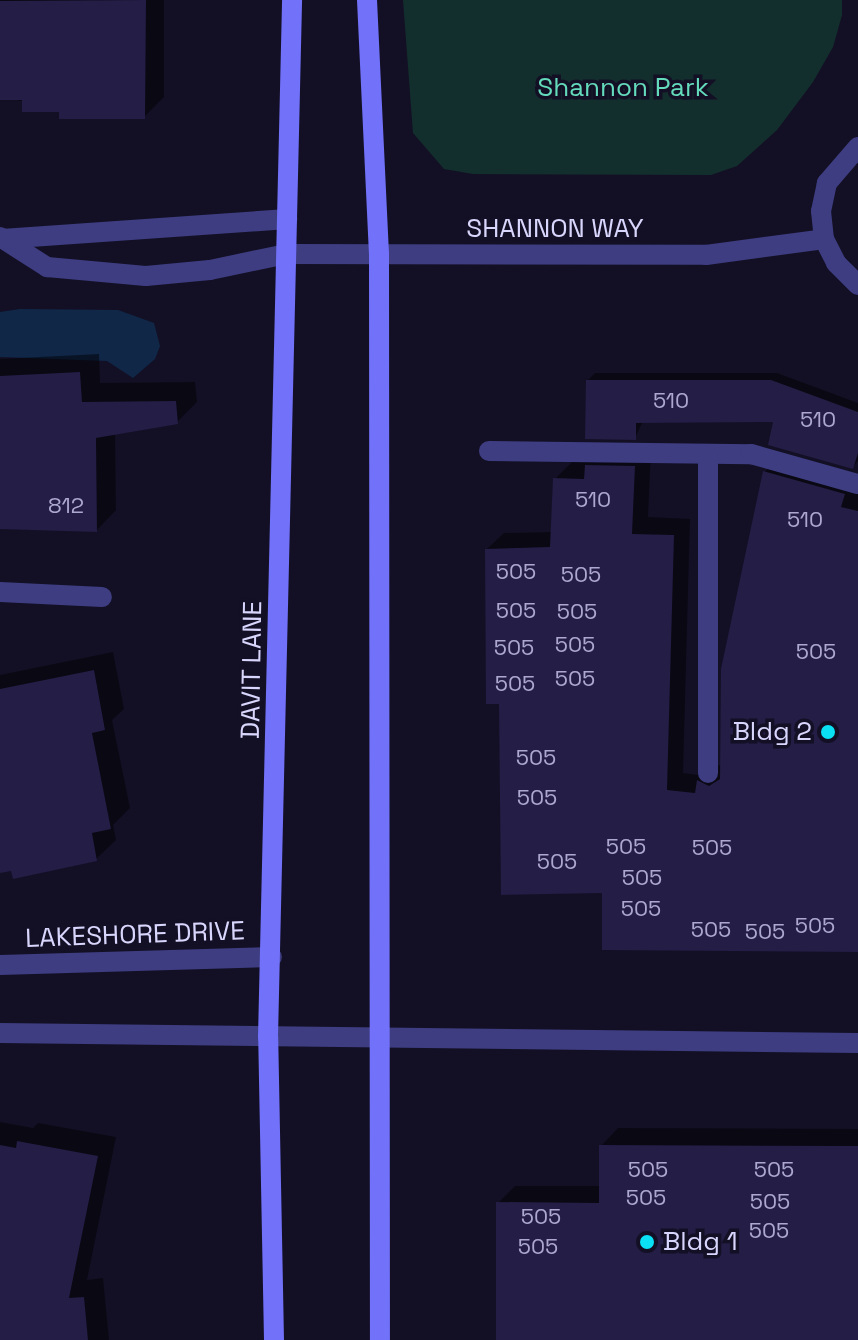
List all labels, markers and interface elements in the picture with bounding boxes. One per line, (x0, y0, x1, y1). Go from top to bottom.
park label: Shannon Park (537, 72, 709, 104)
street label: SHANNON WAY (466, 213, 644, 245)
house number: 510 (653, 388, 689, 414)
house number: 510 (800, 407, 836, 433)
house number: 510 (575, 487, 611, 513)
house number: 812 (48, 493, 84, 519)
house number: 510 (787, 507, 823, 533)
house number: 505 (496, 559, 536, 585)
house number: 505 (561, 562, 601, 588)
house number: 505 (496, 598, 536, 624)
house number: 505 (557, 599, 597, 625)
street label: DAVIT LANE (235, 600, 269, 740)
house number: 505 (555, 632, 595, 658)
house number: 505 (494, 635, 534, 661)
house number: 505 (796, 639, 836, 665)
house number: 505 (555, 666, 595, 692)
house number: 505 (495, 671, 535, 697)
place label: Bldg 2 (733, 716, 812, 748)
marker: Bldg 2 (819, 723, 837, 741)
house number: 505 (516, 745, 556, 771)
house number: 505 (517, 785, 557, 811)
house number: 505 (606, 834, 646, 860)
house number: 505 (692, 835, 732, 861)
house number: 505 (537, 849, 577, 875)
house number: 505 (622, 865, 662, 891)
house number: 505 (621, 896, 661, 922)
house number: 505 (795, 913, 835, 939)
street label: LAKESHORE DRIVE (25, 916, 245, 954)
house number: 505 (691, 917, 731, 943)
house number: 505 (745, 919, 785, 945)
house number: 505 (628, 1157, 668, 1183)
house number: 505 (754, 1157, 794, 1183)
house number: 505 (626, 1185, 666, 1211)
house number: 505 (750, 1189, 790, 1215)
house number: 505 (521, 1204, 561, 1230)
house number: 505 (749, 1218, 789, 1244)
place label: Bldg 1 (663, 1226, 738, 1258)
marker: Bldg 1 (638, 1233, 656, 1251)
house number: 505 (518, 1234, 558, 1260)

